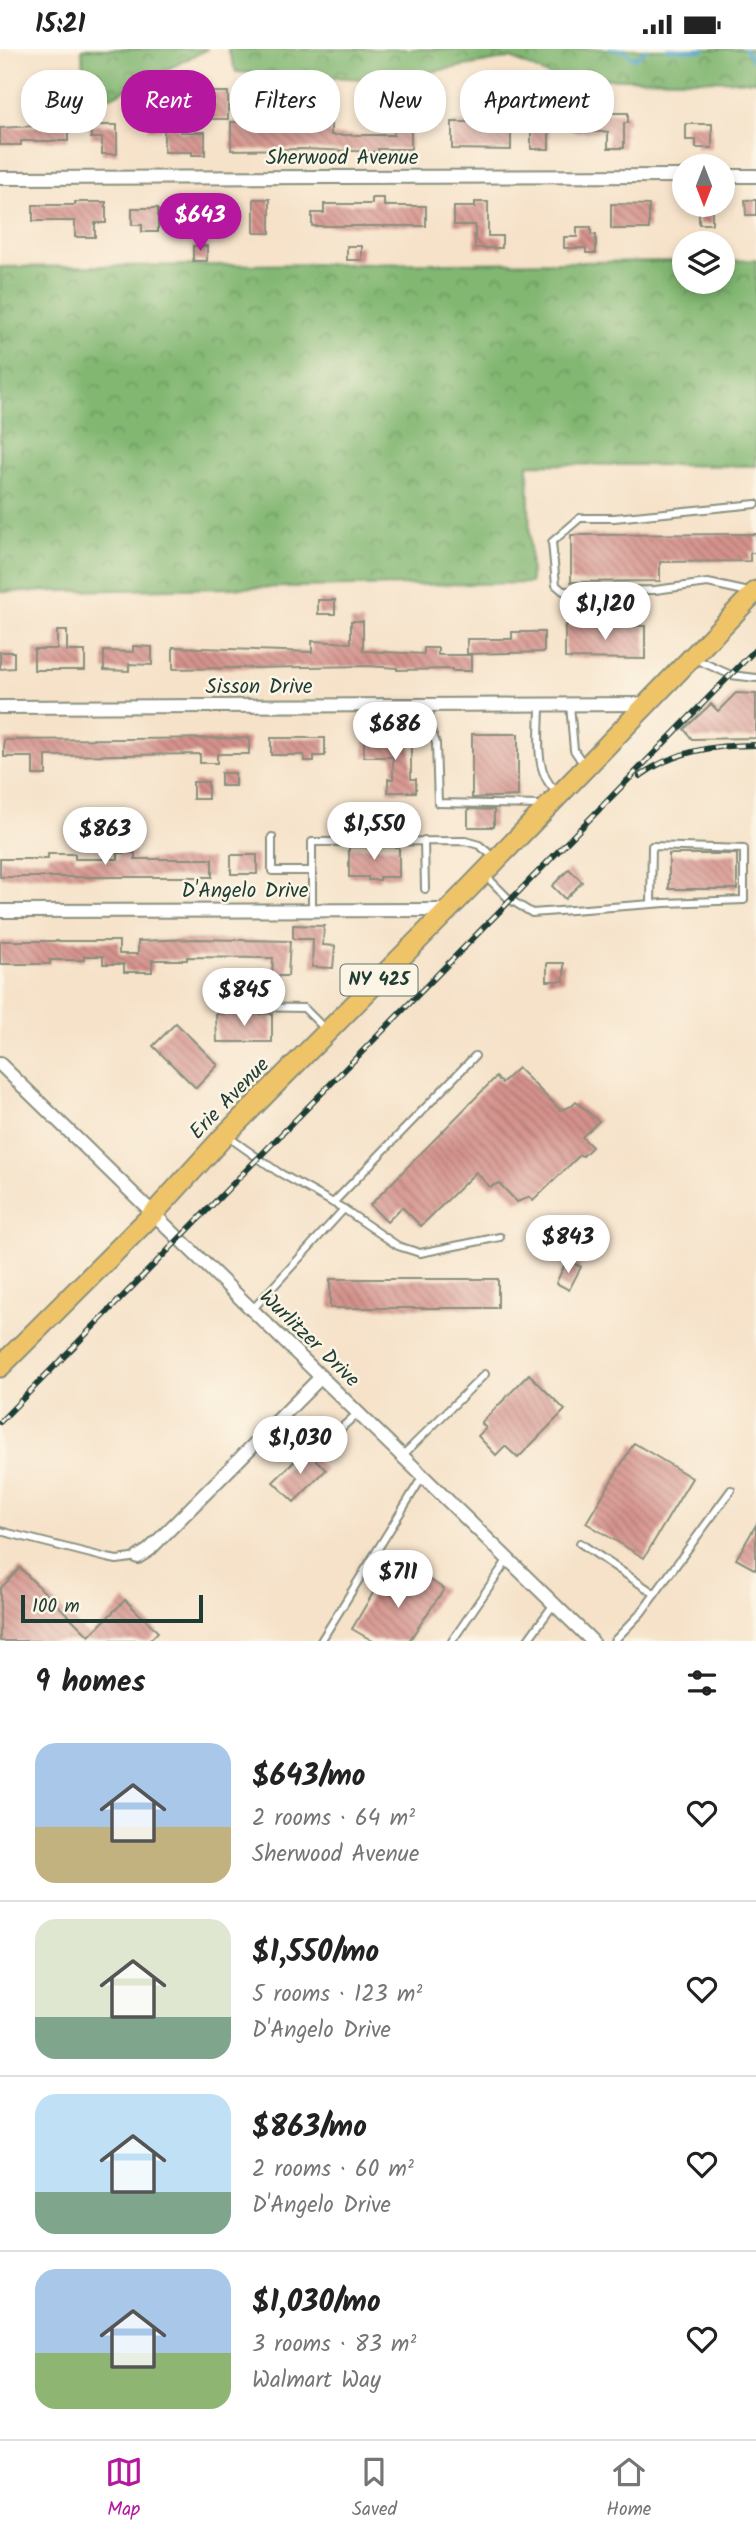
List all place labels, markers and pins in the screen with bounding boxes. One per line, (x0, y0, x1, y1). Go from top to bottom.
pin: $643 (159, 193, 241, 253)
pin: $1,120 (548, 583, 662, 642)
pin: $686 (354, 703, 436, 762)
pin: $1,550 (317, 803, 431, 862)
pin: $863 (64, 807, 146, 867)
pin: $845 (203, 969, 285, 1028)
pin: $843 (527, 1215, 609, 1275)
pin: $1,030 (243, 1417, 357, 1476)
pin: $711 (357, 1551, 439, 1610)

